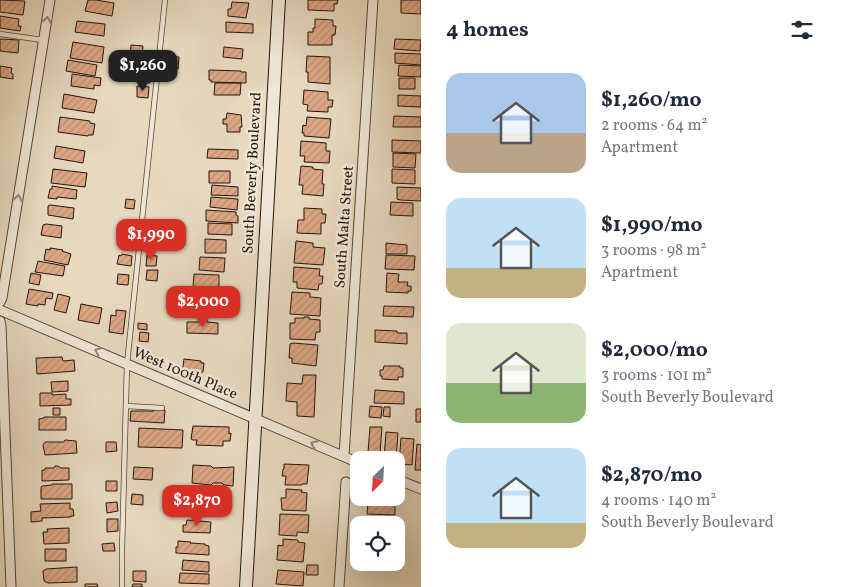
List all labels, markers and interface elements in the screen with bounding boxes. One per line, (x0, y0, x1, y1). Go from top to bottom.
one-way arrow (42, 16, 52, 24)
text: 4 homes (446, 16, 529, 45)
icon: filters (788, 16, 816, 44)
pin: $1,260 (102, 49, 184, 92)
text: $1,260 (120, 55, 166, 77)
text: $1,260/mo (601, 86, 701, 115)
street label: South Beverly Boulevard (238, 92, 268, 254)
icon: home (486, 93, 546, 153)
text: 2 rooms · 64 m² (601, 115, 708, 137)
text: Apartment (601, 137, 678, 159)
street label: South Malta Street (330, 165, 360, 289)
one-way arrow (13, 193, 23, 202)
text: $1,990/mo (601, 211, 702, 240)
pin: $1,990 (110, 218, 192, 261)
icon: home (486, 218, 546, 278)
text: $1,990 (127, 224, 175, 246)
text: 3 rooms · 98 m² (601, 240, 706, 262)
text: Apartment (601, 262, 678, 284)
pin: $2,000 (162, 286, 244, 328)
text: $2,000 (177, 291, 229, 313)
text: $2,000/mo (601, 336, 708, 365)
street label: West 100th Place (130, 343, 240, 405)
icon: home (486, 343, 546, 403)
one-way arrow (94, 347, 103, 358)
text: 3 rooms · 101 m² (601, 365, 712, 387)
text: South Beverly Boulevard (601, 387, 774, 409)
one-way arrow (310, 439, 319, 450)
north arrow (350, 451, 405, 506)
map controls (350, 451, 405, 571)
text: $2,870/mo (601, 461, 702, 490)
icon: home (486, 468, 546, 528)
pin: $2,870 (156, 484, 238, 527)
text: $2,870 (173, 490, 221, 512)
text: 4 rooms · 140 m² (601, 490, 716, 512)
text: South Beverly Boulevard (601, 512, 774, 534)
button: locate (350, 516, 405, 571)

